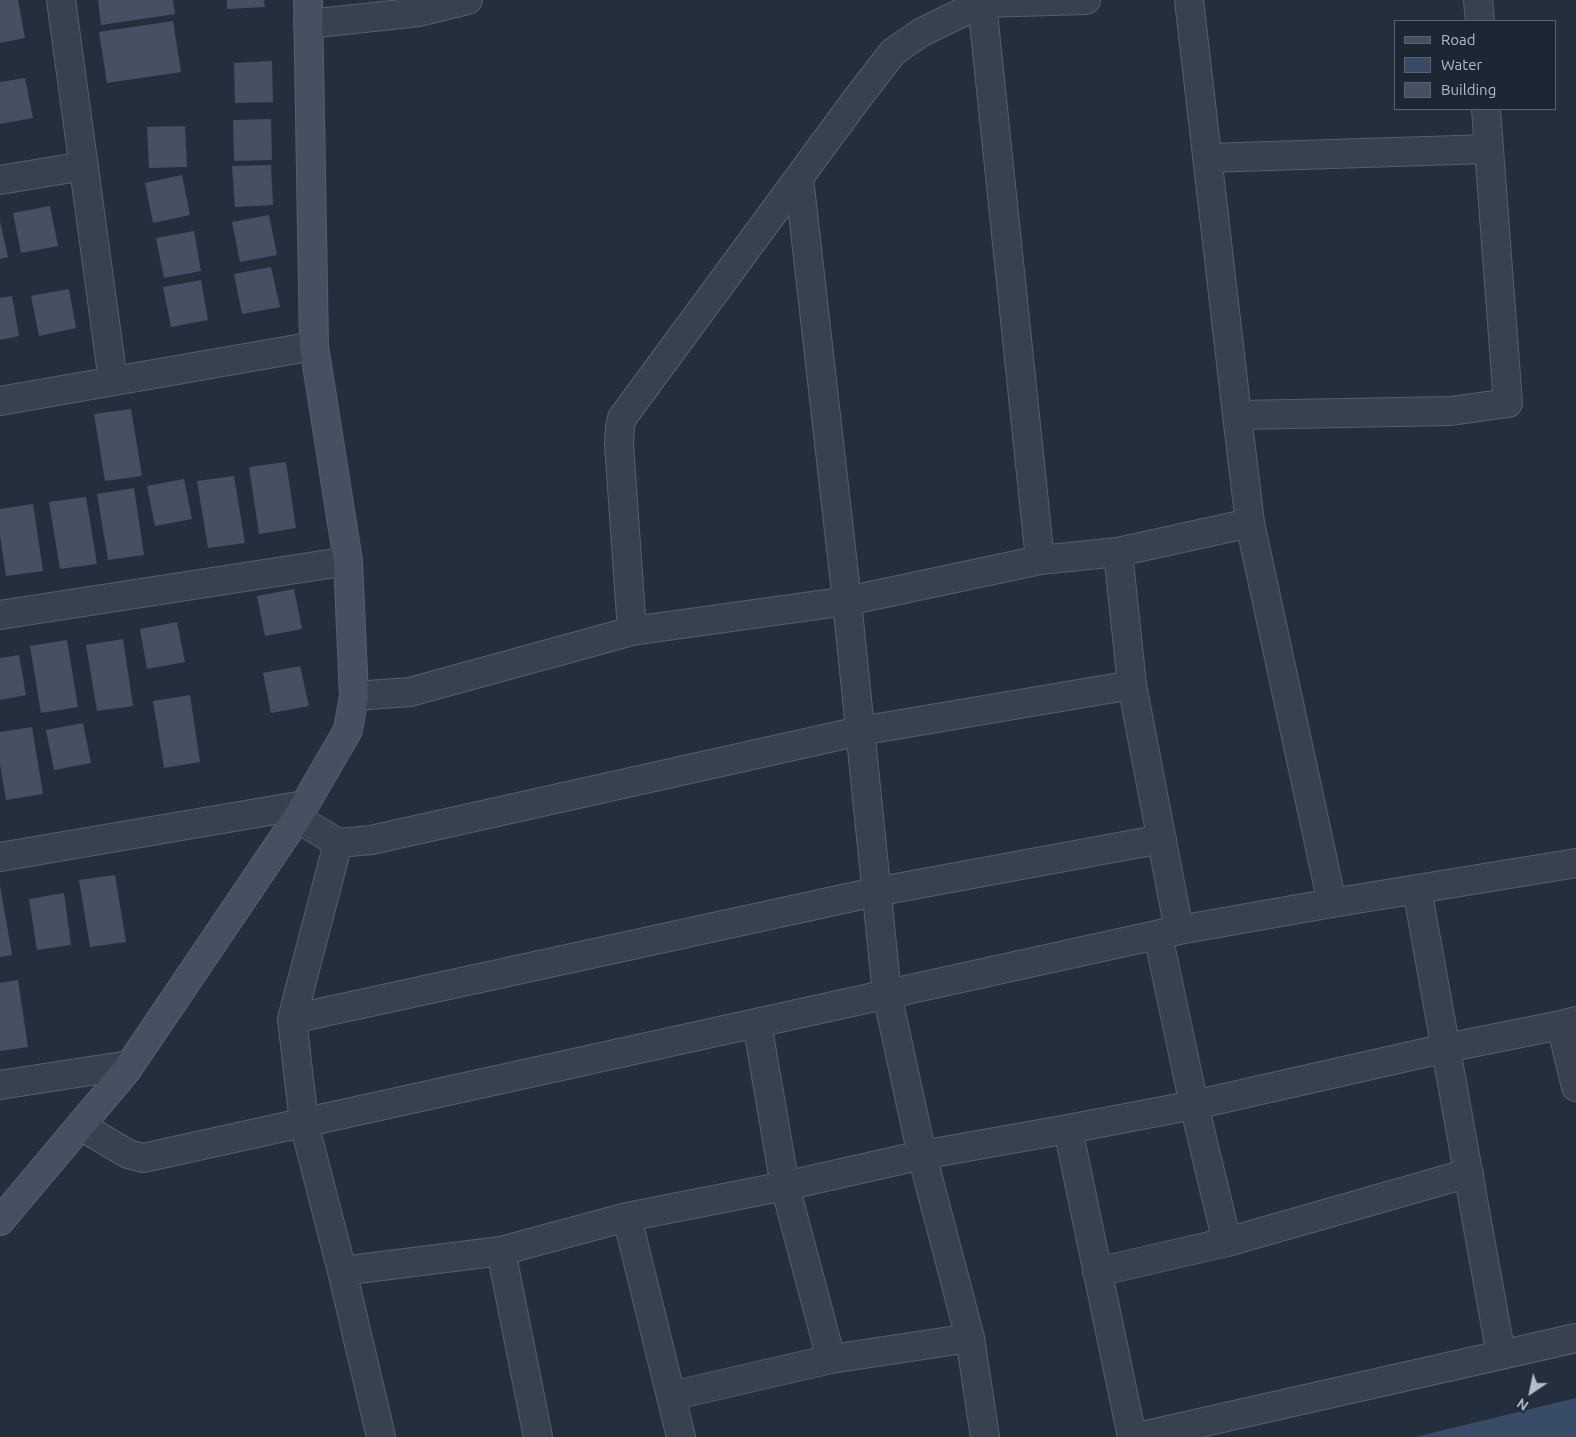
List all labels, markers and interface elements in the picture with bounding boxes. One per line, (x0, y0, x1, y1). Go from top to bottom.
legend (1394, 20, 1556, 110)
text: Road (1441, 31, 1476, 48)
text: Water (1441, 56, 1482, 73)
text: Building (1441, 81, 1496, 98)
north arrow (1506, 1367, 1556, 1417)
text: N (1514, 1395, 1531, 1414)

